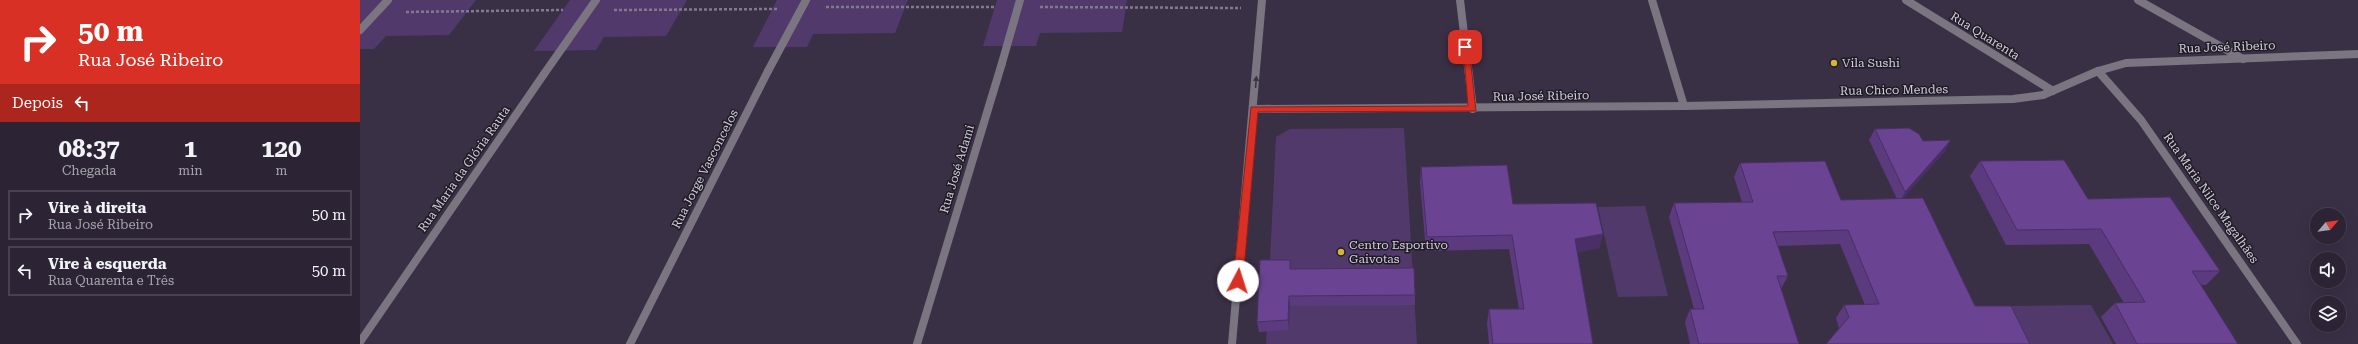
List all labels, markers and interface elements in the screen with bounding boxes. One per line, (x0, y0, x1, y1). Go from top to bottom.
street label: Rua Quarenta (1948, 9, 2023, 63)
text: 50 m (78, 15, 143, 48)
icon: right (12, 16, 64, 68)
pin (1448, 30, 1482, 64)
icon: arrive (1454, 36, 1476, 58)
street label: Rua José Ribeiro (2178, 38, 2276, 56)
text: Rua José Ribeiro (78, 49, 223, 70)
place label: Vila Sushi (1842, 56, 1900, 70)
marker: Vila Sushi (1829, 58, 1839, 68)
one-way arrow (1252, 76, 1259, 88)
street label: Rua Chico Mendes (1840, 82, 1948, 98)
street label: Rua José Ribeiro (1492, 88, 1590, 104)
icon: left (71, 92, 93, 114)
text: Depois (12, 94, 63, 112)
street label: Rua Maria da Glória Rauta (415, 103, 513, 235)
street label: Rua Jorge Vasconcelos (669, 107, 741, 231)
street label: Rua José Adami (937, 123, 977, 215)
street label: Rua Maria Nilce Magalhães (2161, 130, 2262, 266)
text: 08:37 (59, 135, 120, 163)
text: 1 (184, 135, 197, 163)
text: 120 (261, 135, 302, 163)
text: Chegada (62, 163, 116, 178)
text: min (178, 163, 203, 178)
text: m (275, 163, 287, 178)
text: Vire à direita (48, 199, 146, 217)
icon: right (14, 204, 36, 226)
text: 50 m (312, 206, 346, 224)
north arrow (2310, 208, 2346, 244)
map controls (2310, 208, 2346, 332)
text: Rua José Ribeiro (48, 217, 153, 232)
place label: Centro Esportivo Gaivotas (1349, 238, 1448, 266)
marker: Centro Esportivo Gaivotas (1336, 247, 1346, 257)
button: sound (2310, 252, 2346, 288)
text: Vire à esquerda (48, 255, 167, 273)
icon: left (14, 260, 36, 282)
position arrow (1217, 260, 1259, 302)
text: 50 m (312, 262, 346, 280)
text: Rua Quarenta e Três (48, 273, 174, 288)
button: layers (2310, 296, 2346, 332)

